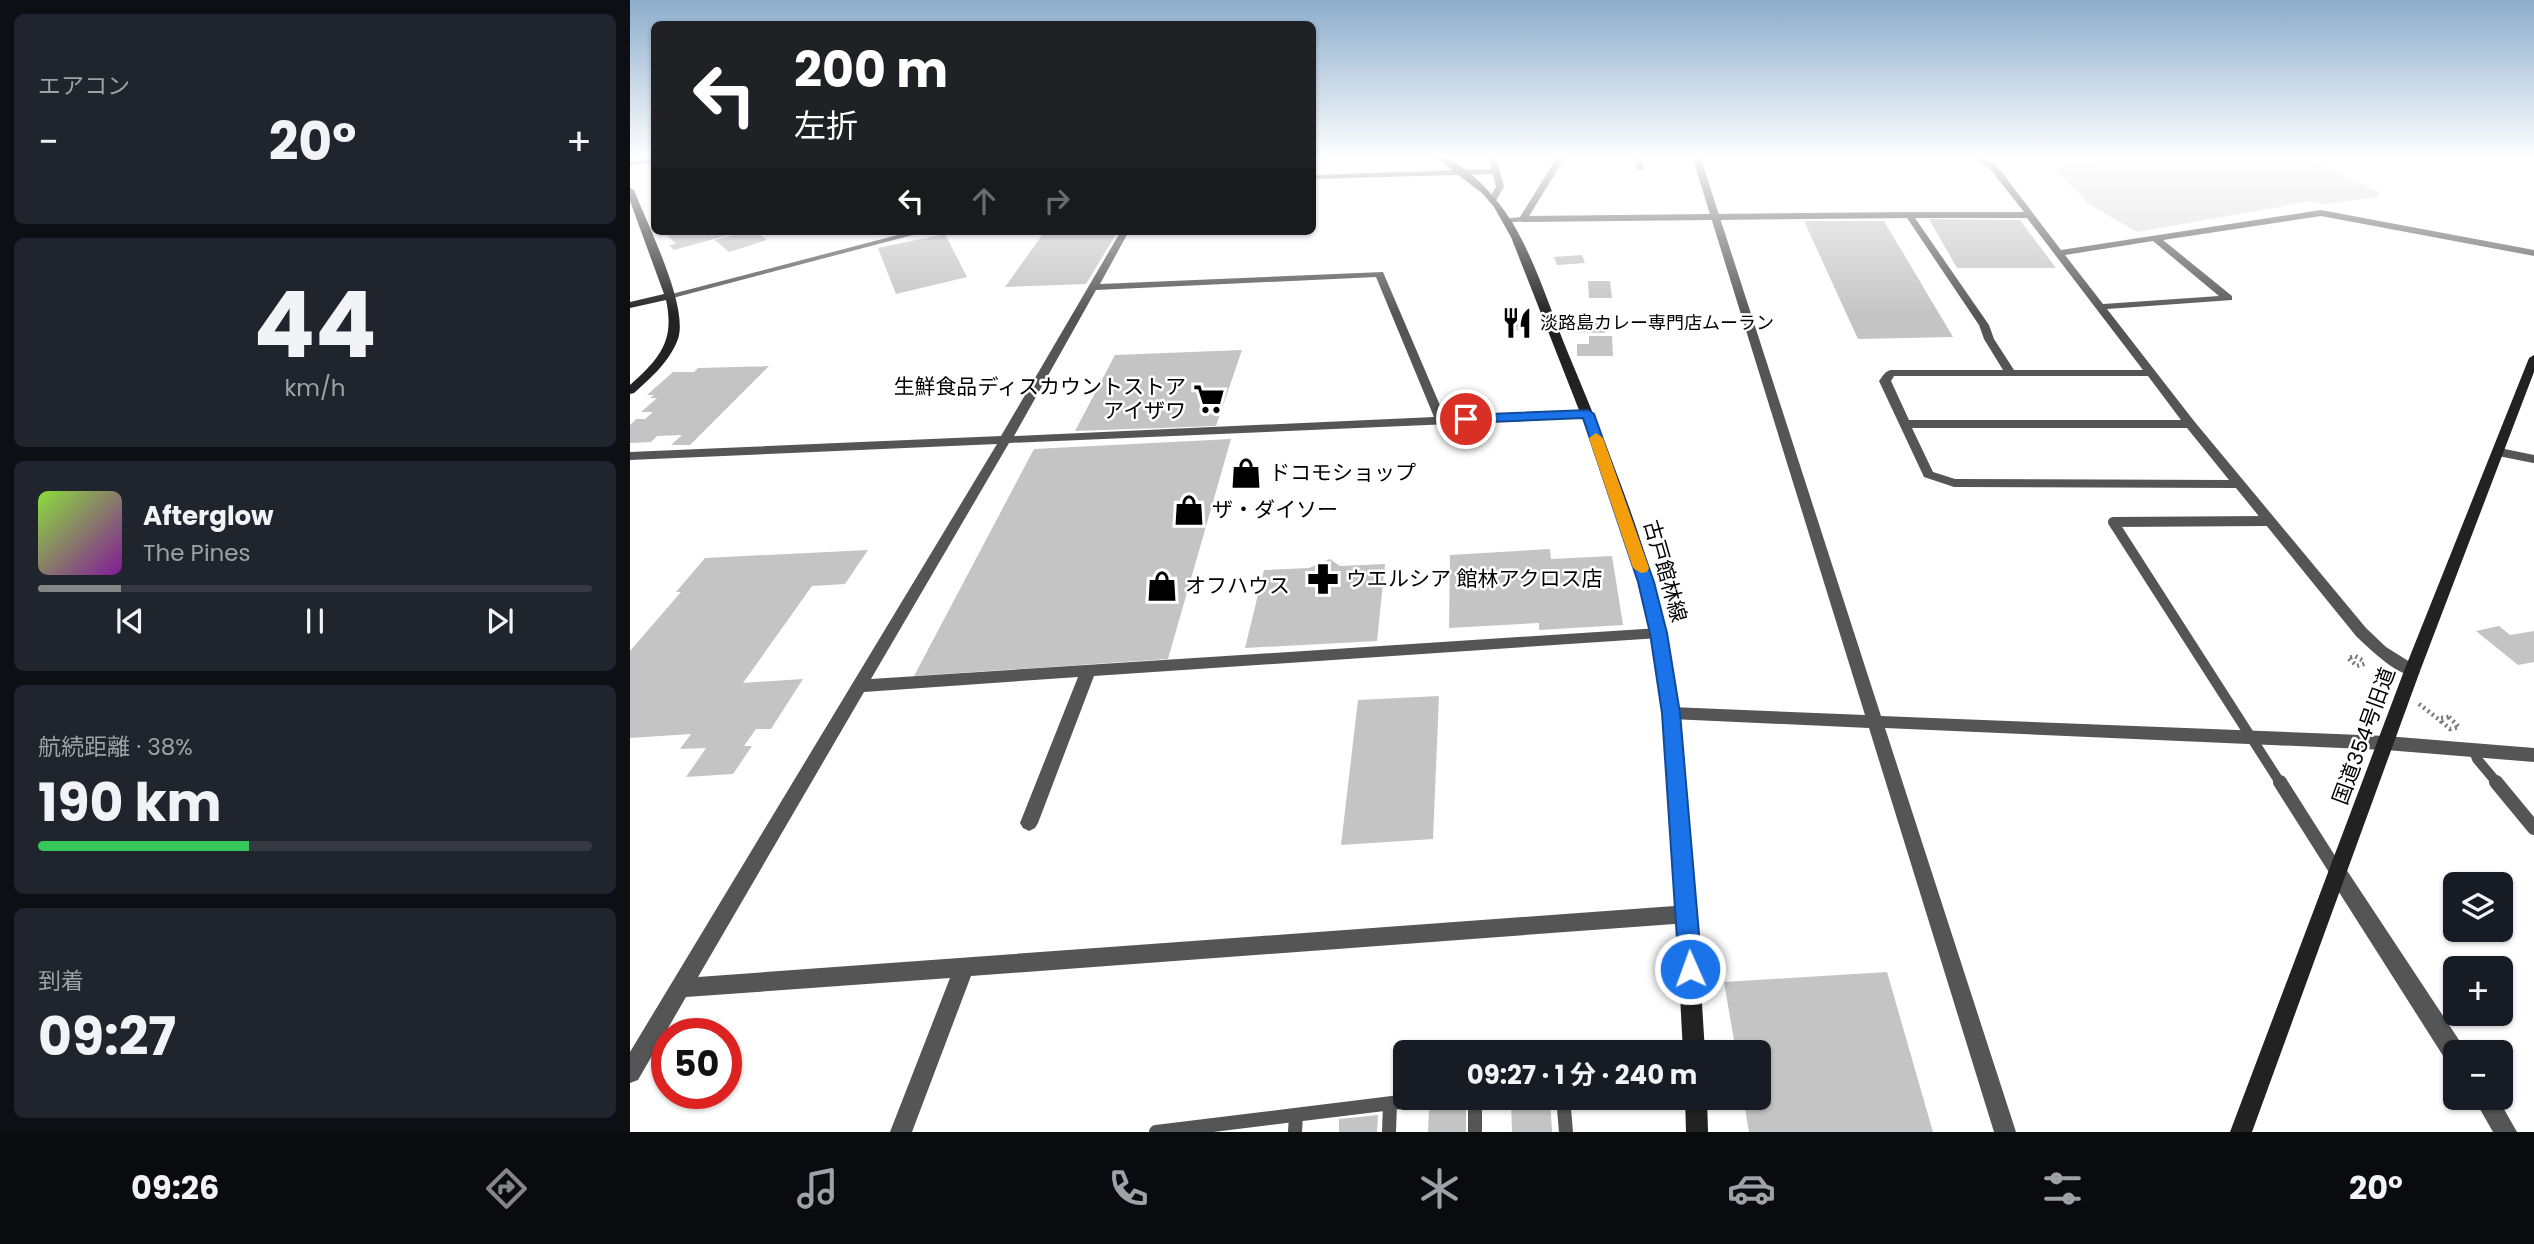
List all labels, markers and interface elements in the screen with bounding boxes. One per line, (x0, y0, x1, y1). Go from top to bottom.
text: 200 m (794, 36, 948, 104)
icon: left (679, 49, 770, 140)
text: エアコン (38, 70, 130, 102)
text: 左折 (794, 103, 858, 148)
text: 20° (269, 105, 356, 178)
text: − (38, 115, 59, 168)
text: + (566, 115, 592, 168)
icon: left (892, 182, 930, 220)
icon: ahead (965, 182, 1003, 220)
icon: right (1038, 182, 1076, 220)
text: 44 (253, 261, 377, 389)
restaurant icon: 淡路島カレー専門店ムーラン (1500, 306, 1534, 340)
place label: 淡路島カレー専門店ムーラン (1540, 310, 1774, 335)
text: km/h (284, 372, 346, 404)
place label: 生鮮食品ディスカウントストア アイザワ (893, 372, 1186, 425)
supermarket icon: 生鮮食品ディスカウントストア アイザワ (1192, 382, 1226, 416)
pin (1436, 389, 1496, 449)
icon: arrive (1447, 400, 1485, 438)
shop icon: ドコモショップ (1229, 456, 1263, 490)
place label: ドコモショップ (1269, 458, 1416, 487)
shop icon: ザ・ダイソー (1172, 493, 1206, 527)
place label: ザ・ダイソー (1212, 495, 1338, 524)
text: Afterglow (143, 498, 274, 534)
street label: 古戸館林線 (1637, 516, 1694, 625)
text: The Pines (143, 537, 251, 569)
pharmacy icon: ウエルシア 館林アクロス店 (1306, 562, 1340, 596)
place label: ウエルシア 館林アクロス店 (1346, 564, 1603, 593)
shop icon: オフハウス (1145, 569, 1179, 603)
place label: オフハウス (1185, 571, 1290, 600)
icon: previous (111, 602, 149, 640)
icon: pause (296, 602, 334, 640)
icon: next (481, 602, 519, 640)
street label: 国道354号旧道 (2325, 663, 2402, 808)
text: 航続距離 · 38% (38, 731, 193, 763)
text: 190 km (38, 766, 222, 839)
map controls (2443, 872, 2513, 1110)
button: layers (2443, 872, 2513, 942)
position arrow (1653, 932, 1727, 1006)
button: + (2443, 956, 2513, 1026)
text: 到着 (38, 965, 84, 997)
text: 09:27 (38, 1000, 176, 1073)
speed limit sign: 50 (651, 1018, 742, 1109)
button: − (2443, 1040, 2513, 1110)
text: 09:27 · 1 分 · 240 m (1467, 1057, 1697, 1093)
icon: directions (482, 1164, 531, 1213)
icon: music (793, 1164, 842, 1213)
icon: phone (1104, 1164, 1153, 1213)
icon: climate (1415, 1164, 1464, 1213)
icon: car (1727, 1164, 1776, 1213)
icon: filters (2038, 1164, 2087, 1213)
text: 09:26 (131, 1165, 219, 1210)
text: 20° (2349, 1165, 2403, 1210)

